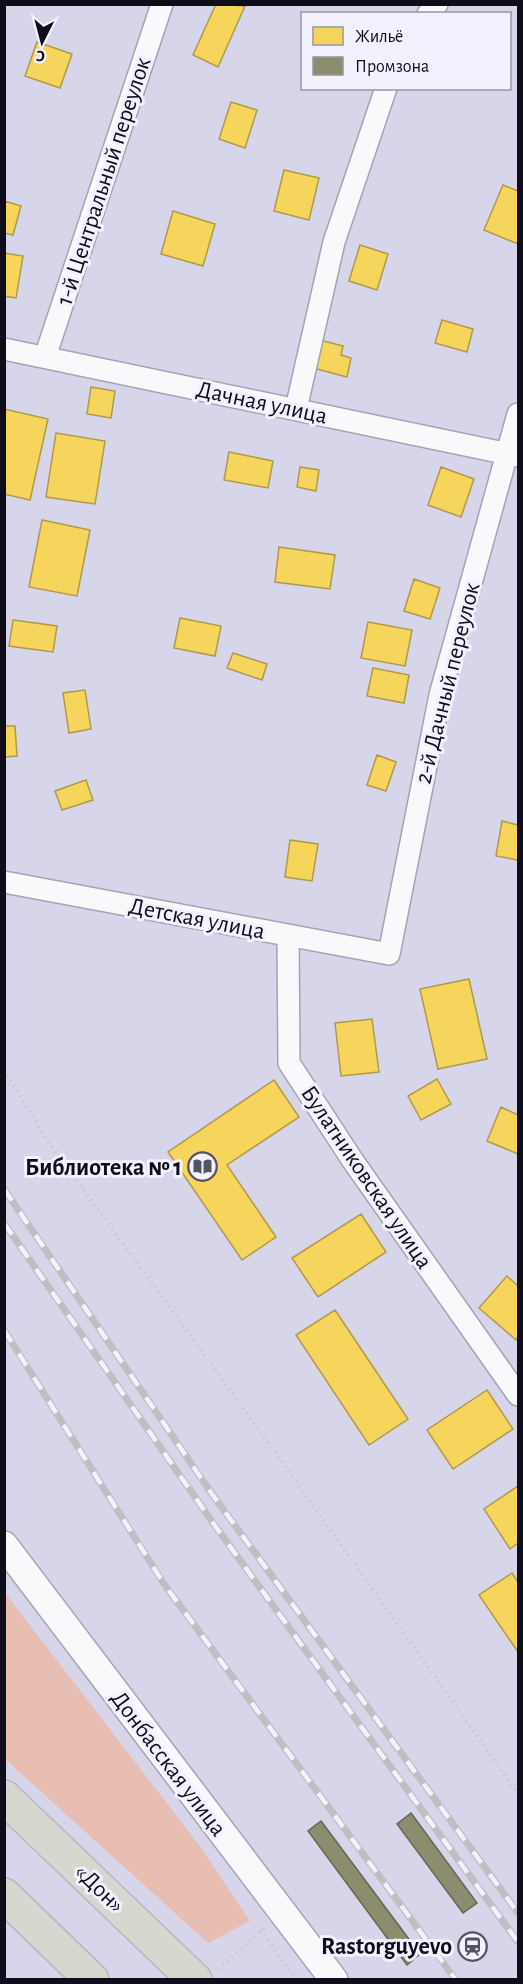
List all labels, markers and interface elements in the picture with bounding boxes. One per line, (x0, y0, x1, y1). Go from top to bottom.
north arrow (12, 12, 72, 72)
legend (301, 12, 511, 90)
text: Жильё (355, 28, 403, 46)
text: С (35, 47, 46, 64)
street label: 1-й Центральный переулок (52, 54, 155, 308)
text: Промзона (355, 58, 429, 76)
street label: Дачная улица (194, 377, 329, 429)
street label: 2-й Дачный переулок (411, 580, 485, 786)
street label: Детская улица (127, 894, 267, 944)
street label: Булатниковская улица (296, 1082, 436, 1273)
library icon: Библиотека № 1 (187, 1151, 219, 1183)
place label: Библиотека № 1 (25, 1156, 182, 1180)
street label: Донбасская улица (106, 1686, 230, 1841)
street label: «Дон» (70, 1860, 129, 1918)
station icon: Rastorguyevo (457, 1930, 489, 1962)
place label: Rastorguyevo (321, 1935, 452, 1959)

